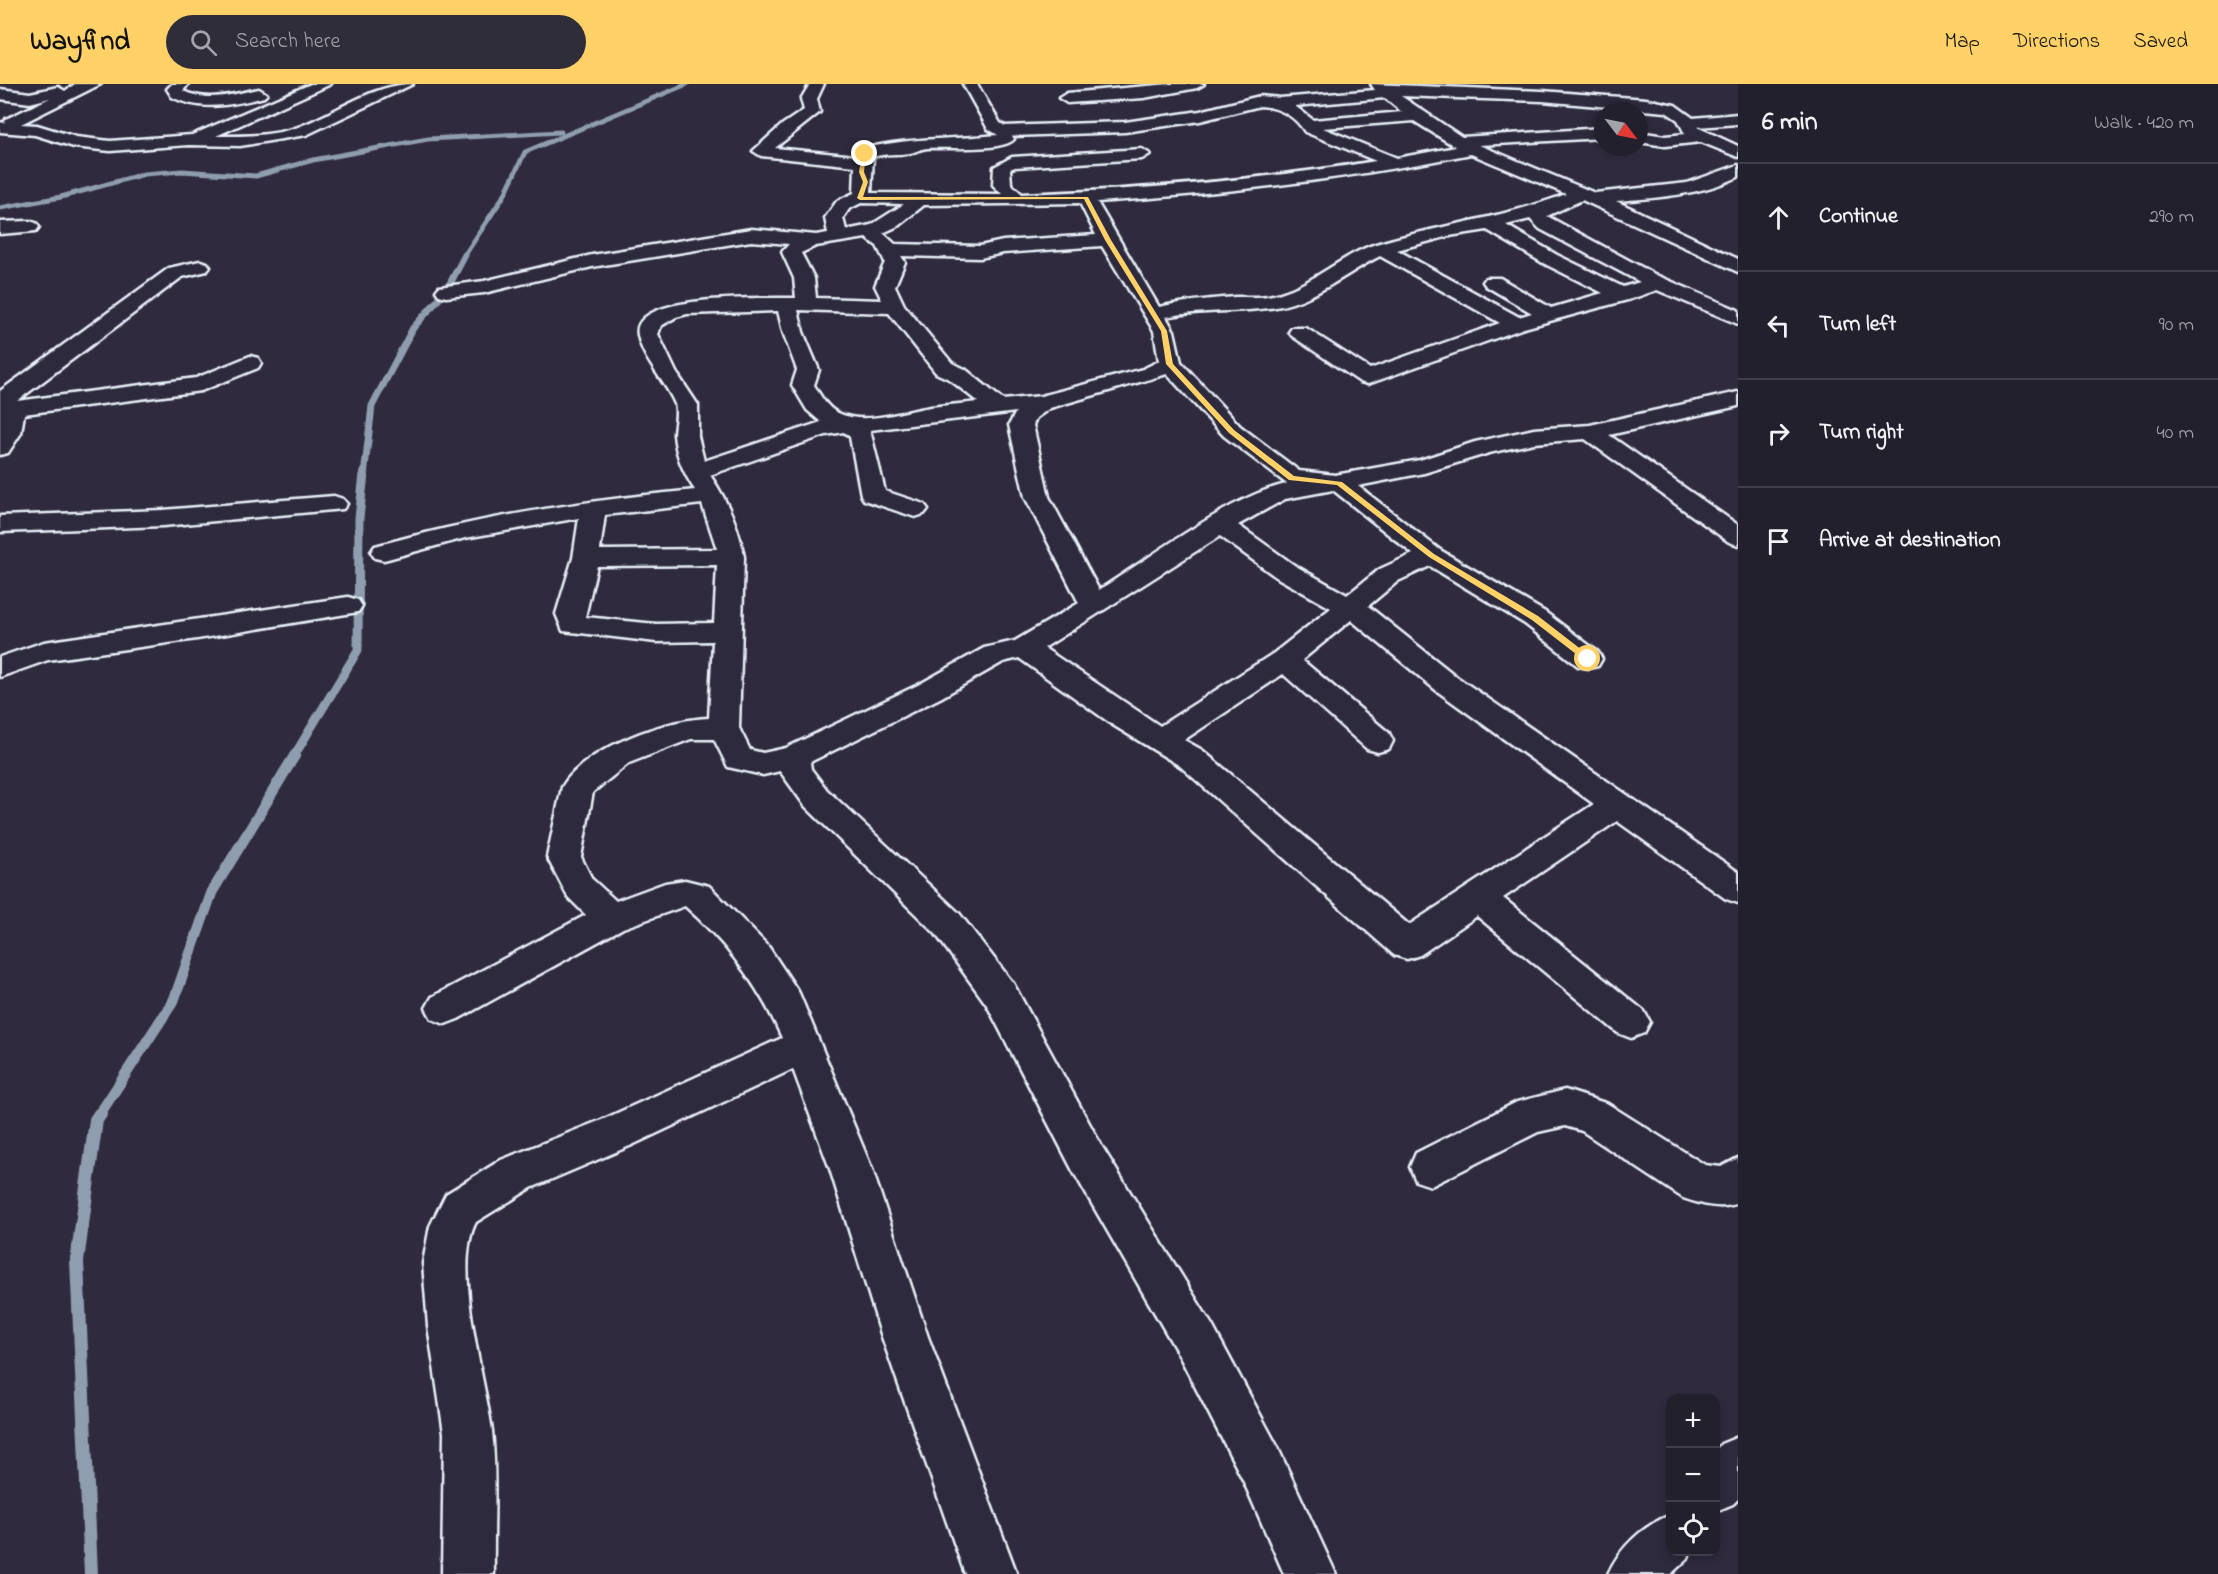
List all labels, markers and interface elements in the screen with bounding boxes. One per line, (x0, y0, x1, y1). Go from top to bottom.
search box (166, 15, 586, 69)
text: Wayfind (30, 22, 130, 63)
icon: search (187, 26, 220, 59)
text: Search here (235, 26, 340, 58)
text: Map (1944, 27, 1980, 57)
text: Directions (2013, 27, 2100, 57)
text: Saved (2133, 27, 2188, 57)
north arrow (1594, 102, 1648, 156)
text: 6 min (1762, 104, 1818, 142)
text: Walk · 420 m (2094, 109, 2194, 138)
route end (851, 140, 877, 166)
icon: ahead (1762, 201, 1795, 234)
text: Continue (1819, 201, 1898, 233)
text: 290 m (2149, 203, 2194, 232)
icon: left (1762, 309, 1795, 342)
text: Turn left (1819, 309, 1896, 341)
text: 90 m (2159, 311, 2194, 340)
icon: right (1762, 417, 1795, 450)
text: Turn right (1819, 417, 1904, 449)
text: 40 m (2157, 419, 2194, 448)
icon: arrive (1762, 525, 1795, 558)
text: Arrive at destination (1819, 525, 2001, 557)
route start (1574, 645, 1600, 671)
map controls (1666, 1394, 1720, 1556)
button: + (1666, 1394, 1720, 1448)
button: − (1666, 1448, 1720, 1502)
button: locate (1666, 1502, 1720, 1556)

